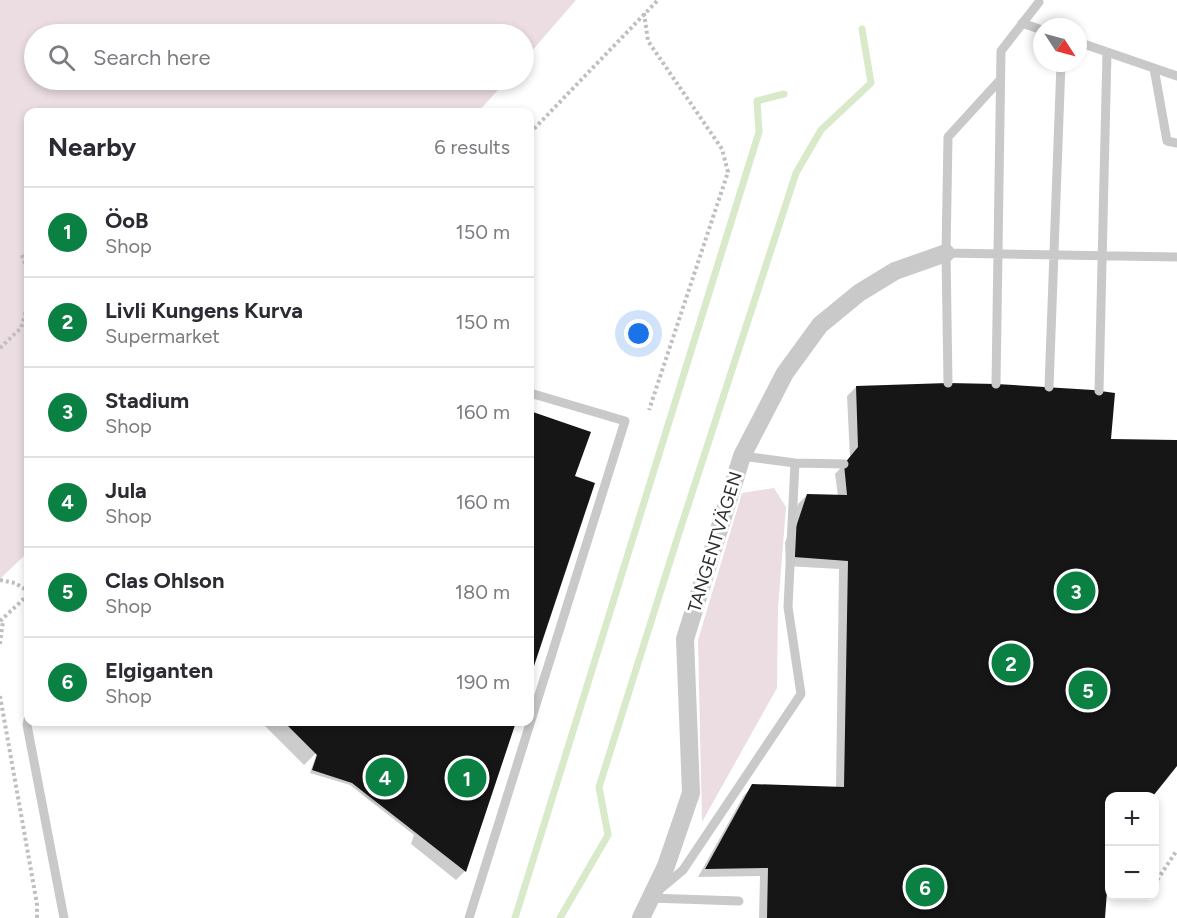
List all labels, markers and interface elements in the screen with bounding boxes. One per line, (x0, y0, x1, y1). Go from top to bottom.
north arrow (1033, 18, 1087, 72)
search box (24, 24, 534, 90)
icon: search (45, 41, 78, 74)
text: Search here (93, 44, 211, 71)
text: Nearby (48, 131, 136, 163)
text: 6 results (434, 135, 510, 159)
text: ÖoB (105, 207, 149, 234)
text: 1 (63, 220, 72, 244)
text: 150 m (455, 220, 510, 244)
text: Shop (105, 234, 152, 258)
text: Livli Kungens Kurva (105, 297, 303, 324)
text: 2 (62, 310, 73, 334)
text: 150 m (455, 310, 510, 334)
your location (624, 319, 653, 348)
text: Supermarket (105, 324, 220, 348)
text: Stadium (105, 387, 189, 414)
text: 3 (62, 400, 73, 424)
text: 160 m (456, 400, 510, 424)
text: Shop (105, 414, 152, 438)
street label: TANGENTVÄGEN (683, 469, 747, 615)
text: Jula (105, 477, 147, 504)
text: 4 (61, 490, 74, 514)
text: 160 m (456, 490, 510, 514)
text: Shop (105, 504, 152, 528)
text: Clas Ohlson (105, 567, 224, 594)
pin: 3 (1056, 568, 1096, 614)
text: 5 (62, 580, 73, 604)
text: 180 m (455, 580, 510, 604)
text: Shop (105, 594, 152, 618)
pin: 2 (992, 640, 1030, 686)
text: Elgiganten (105, 657, 213, 684)
pin: 5 (1068, 668, 1108, 712)
text: 6 (62, 670, 73, 694)
text: 190 m (456, 670, 510, 694)
text: Shop (105, 684, 152, 708)
pin: 4 (366, 754, 404, 800)
pin: 1 (448, 756, 486, 800)
map controls (1105, 792, 1159, 900)
button: + (1105, 792, 1159, 846)
button: − (1105, 846, 1159, 900)
pin: 6 (906, 864, 944, 910)

